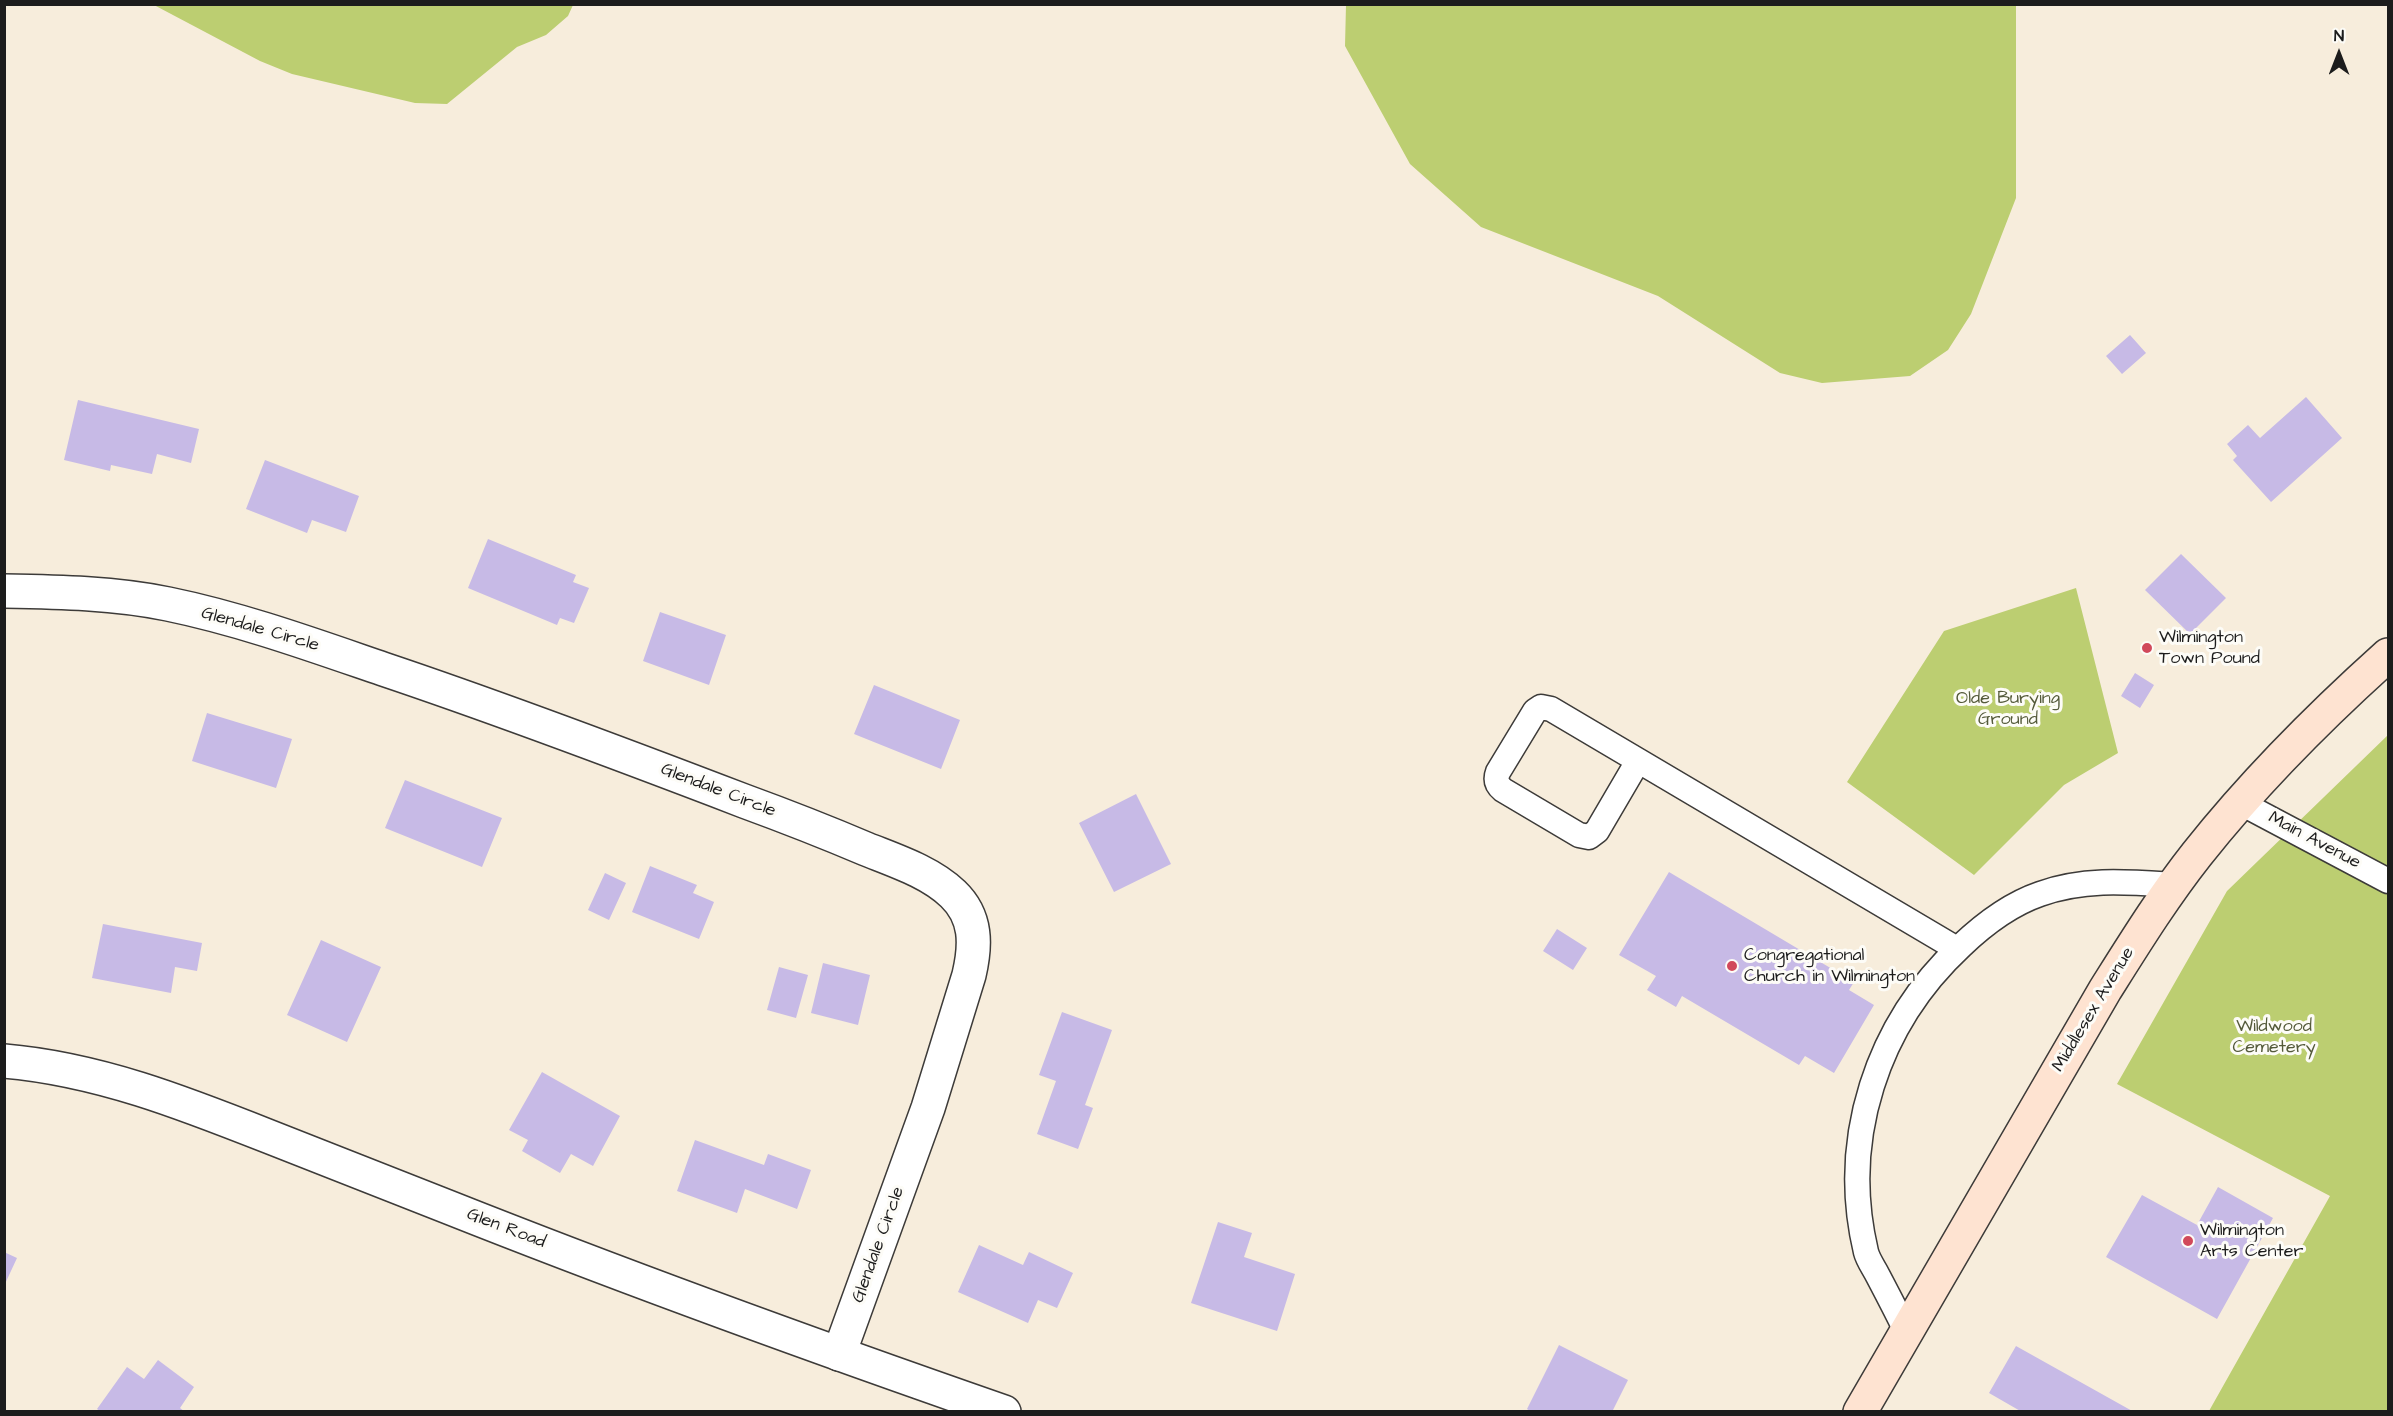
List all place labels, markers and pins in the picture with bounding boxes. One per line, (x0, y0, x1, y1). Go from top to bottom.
place label: Wilmington Town Pound (2159, 627, 2260, 670)
marker: Wilmington Town Pound (2140, 641, 2154, 655)
place label: Congregational Church in Wilmington (1744, 945, 1915, 988)
marker: Congregational Church in Wilmington (1725, 959, 1739, 973)
place label: Wilmington Arts Center (2200, 1220, 2303, 1262)
marker: Wilmington Arts Center (2181, 1234, 2195, 1248)

